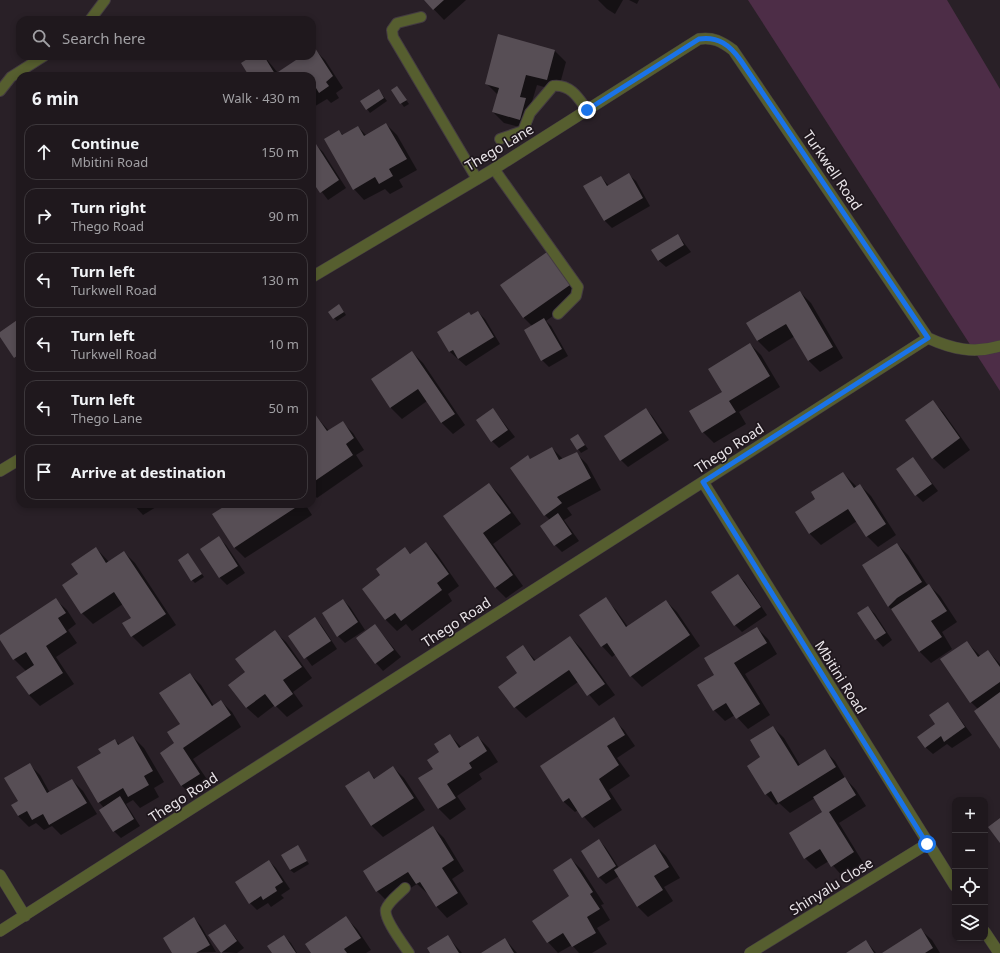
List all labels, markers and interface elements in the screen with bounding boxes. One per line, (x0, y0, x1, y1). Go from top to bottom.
search box (16, 16, 316, 60)
icon: search (30, 27, 52, 49)
text: Search here (62, 28, 145, 48)
text: 6 min (32, 87, 79, 110)
text: Walk · 430 m (222, 89, 300, 107)
route end (578, 101, 596, 119)
street label: Thego Lane (461, 119, 537, 175)
street label: Turkwell Road (799, 126, 867, 214)
text: Continue (71, 133, 139, 153)
icon: ahead (33, 141, 55, 163)
text: 150 m (261, 143, 299, 161)
text: Mbitini Road (71, 153, 148, 171)
text: Turn right (71, 197, 146, 217)
icon: right (33, 205, 55, 227)
text: 90 m (269, 207, 299, 225)
text: Thego Road (71, 217, 144, 235)
text: Turn left (71, 261, 135, 281)
icon: left (33, 269, 55, 291)
text: 130 m (261, 271, 299, 289)
text: Turkwell Road (71, 281, 157, 299)
text: Turn left (71, 325, 135, 345)
icon: left (33, 333, 55, 355)
text: 10 m (269, 335, 299, 353)
text: Turkwell Road (71, 345, 157, 363)
text: Turn left (71, 389, 135, 409)
icon: left (33, 397, 55, 419)
text: 50 m (269, 399, 299, 417)
text: Thego Lane (71, 409, 142, 427)
street label: Thego Road (691, 419, 767, 477)
icon: arrive (33, 461, 55, 483)
text: Arrive at destination (71, 462, 226, 482)
street label: Thego Road (418, 593, 494, 651)
street label: Mbitini Road (811, 637, 871, 717)
street label: Thego Road (145, 768, 221, 826)
map controls (952, 797, 988, 941)
button: + (952, 797, 988, 833)
button: − (952, 833, 988, 869)
route start (918, 835, 936, 853)
street label: Shinyalu Close (786, 853, 876, 919)
button: locate (952, 869, 988, 905)
button: layers (952, 905, 988, 941)

